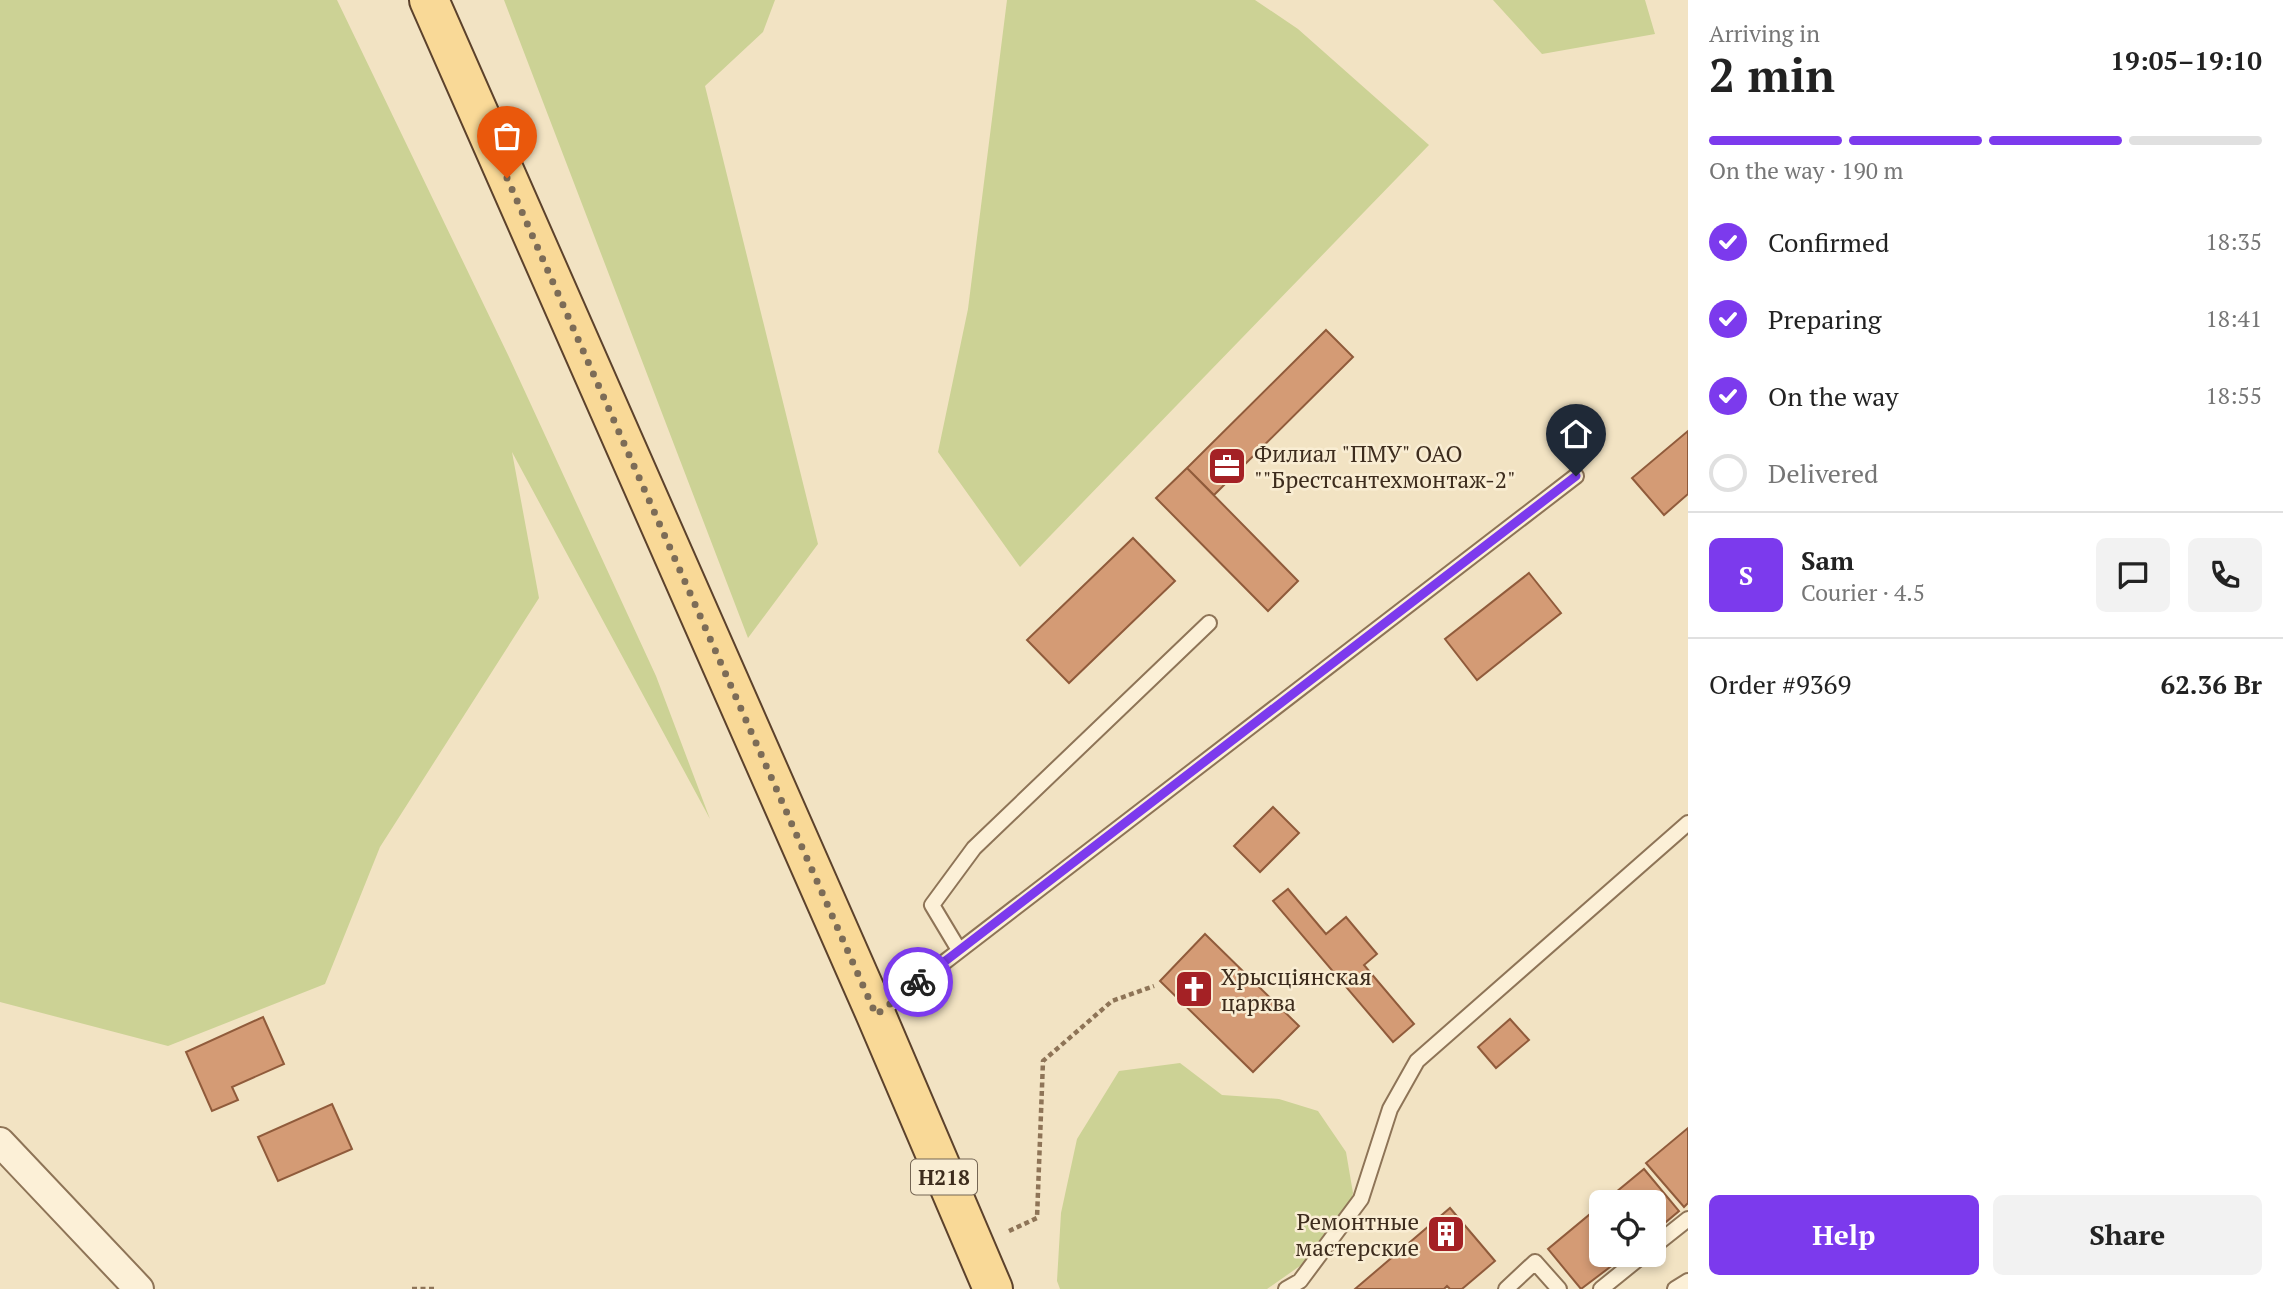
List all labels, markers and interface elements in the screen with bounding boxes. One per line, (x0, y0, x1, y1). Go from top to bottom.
text: Arriving in (1709, 18, 1820, 49)
text: 19:05–19:10 (2110, 43, 2262, 77)
text: 2 min (1709, 44, 1835, 105)
pin (477, 106, 537, 178)
icon: bag (488, 117, 526, 155)
text: On the way · 190 m (1709, 155, 1903, 186)
icon: check (1709, 223, 1747, 261)
text: Confirmed (1768, 225, 1889, 259)
text: 18:35 (2205, 226, 2262, 257)
icon: check (1709, 300, 1747, 338)
text: Preparing (1768, 302, 1881, 336)
text: 18:41 (2205, 303, 2262, 334)
icon: check (1709, 377, 1747, 415)
text: On the way (1768, 379, 1899, 413)
text: 18:55 (2205, 380, 2262, 411)
pin (1546, 404, 1606, 476)
icon: home (1557, 415, 1595, 453)
place label: Филиал "ПМУ" ОАО ""Брестсантехмонтаж-2" (1254, 438, 1516, 495)
office icon: Филиал "ПМУ" ОАО ""Брестсантехмонтаж-2" (1206, 445, 1248, 487)
text: Delivered (1768, 456, 1878, 490)
button: chat (2096, 538, 2170, 612)
button: phone (2188, 538, 2262, 612)
text: Sam (1801, 543, 1854, 577)
text: S (1739, 558, 1753, 592)
text: Courier · 4.5 (1801, 577, 1925, 608)
text: Order #9369 (1709, 667, 1851, 701)
text: 62.36 Br (2160, 667, 2262, 701)
courier (883, 947, 953, 1017)
place label: Хрысціянская царква (1221, 961, 1372, 1018)
icon: bike (899, 963, 937, 1001)
church icon: Хрысціянская царква (1173, 968, 1215, 1010)
road number: Н218 (911, 1160, 977, 1194)
map controls (1589, 1190, 1666, 1267)
button: locate (1589, 1190, 1666, 1267)
button: Help (1709, 1195, 1979, 1275)
button: Share (1993, 1195, 2262, 1275)
place label: Ремонтные мастерские (1295, 1206, 1419, 1263)
building icon: Ремонтные мастерские (1425, 1213, 1467, 1255)

